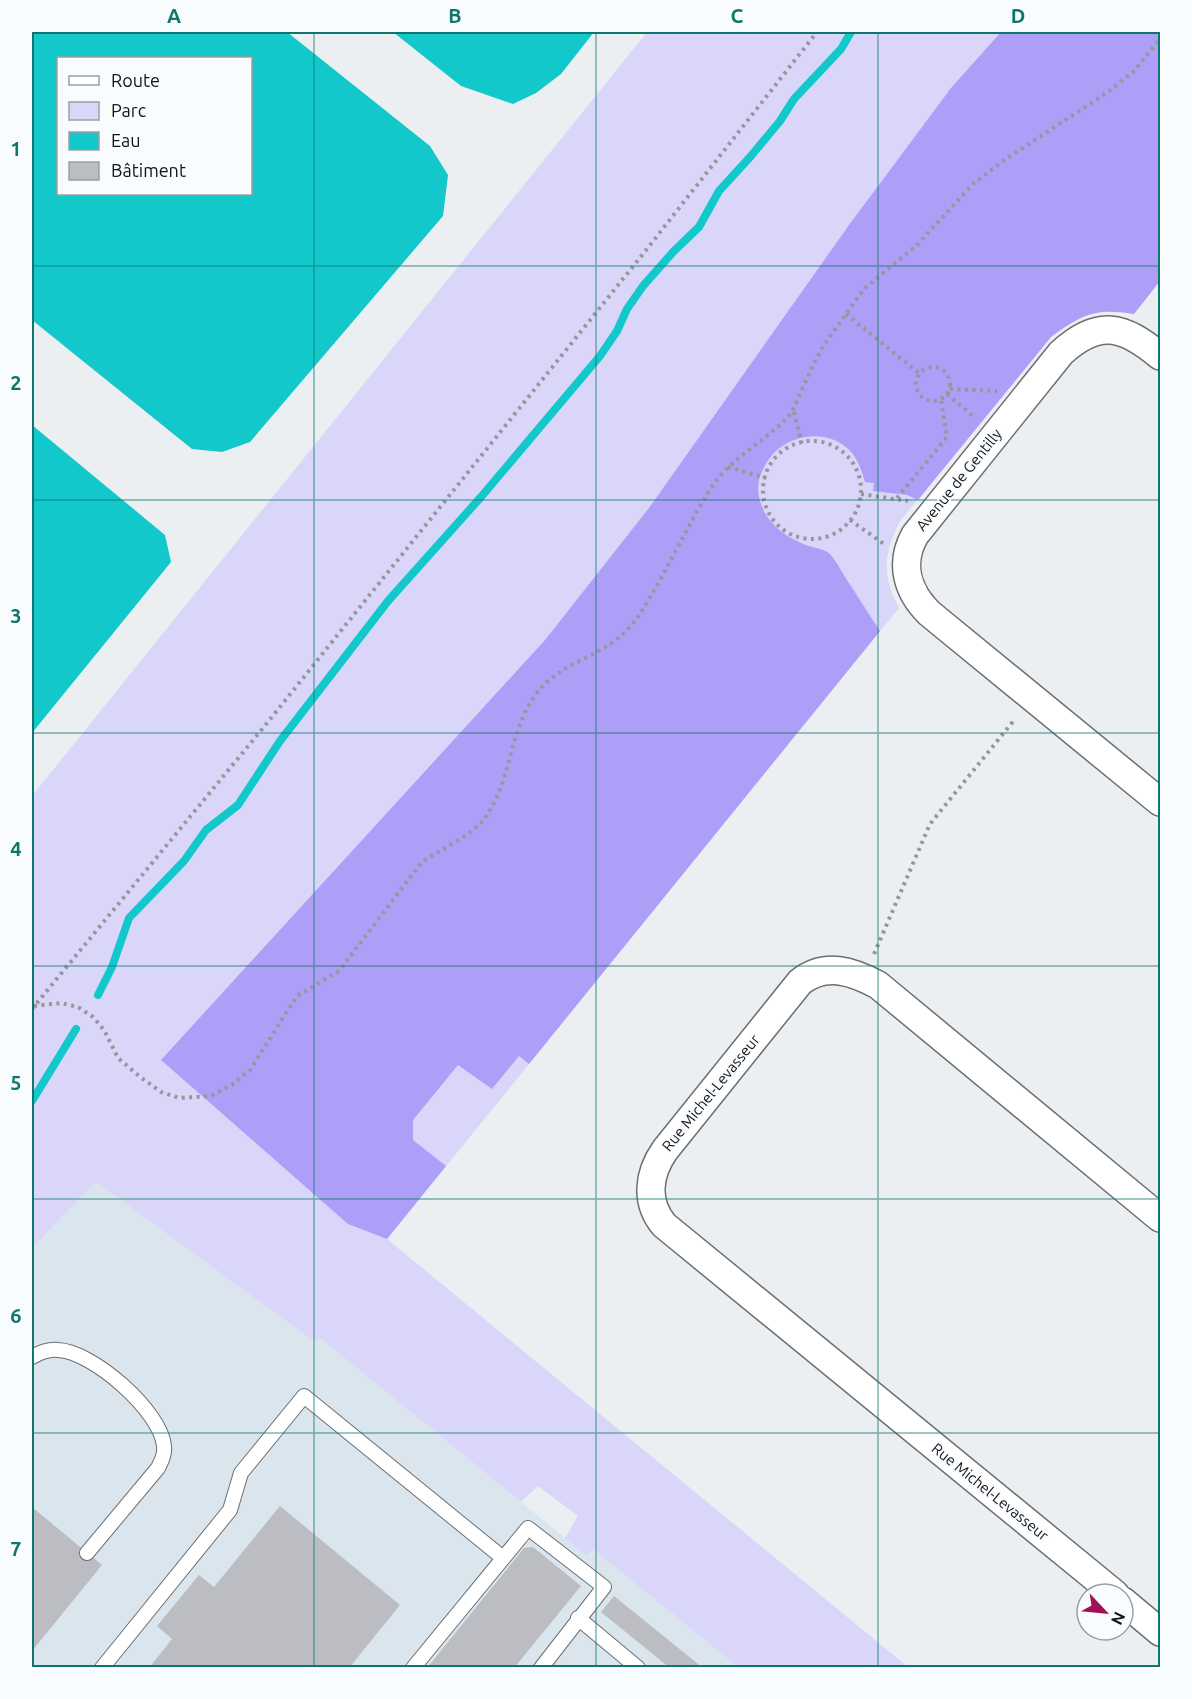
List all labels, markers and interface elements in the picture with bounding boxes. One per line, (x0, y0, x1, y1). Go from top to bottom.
text: A (167, 4, 181, 27)
text: B (448, 4, 462, 27)
text: C (731, 4, 744, 27)
text: D (1011, 4, 1025, 27)
legend (57, 57, 252, 195)
text: Route (111, 70, 160, 90)
text: Parc (111, 100, 146, 120)
text: Eau (111, 130, 141, 150)
text: 1 (10, 137, 22, 160)
text: Bâtiment (111, 160, 186, 180)
text: 2 (10, 371, 22, 394)
street label: Avenue de Gentilly (912, 425, 1005, 534)
text: 3 (10, 604, 22, 627)
text: 4 (10, 837, 22, 860)
street label: Rue Michel-Levasseur (658, 1031, 763, 1154)
text: 5 (10, 1071, 22, 1094)
text: 6 (10, 1304, 22, 1327)
street label: Rue Michel-Levasseur (929, 1439, 1052, 1544)
text: 7 (10, 1537, 22, 1560)
north arrow (1075, 1582, 1135, 1642)
text: N (1108, 1609, 1129, 1628)

